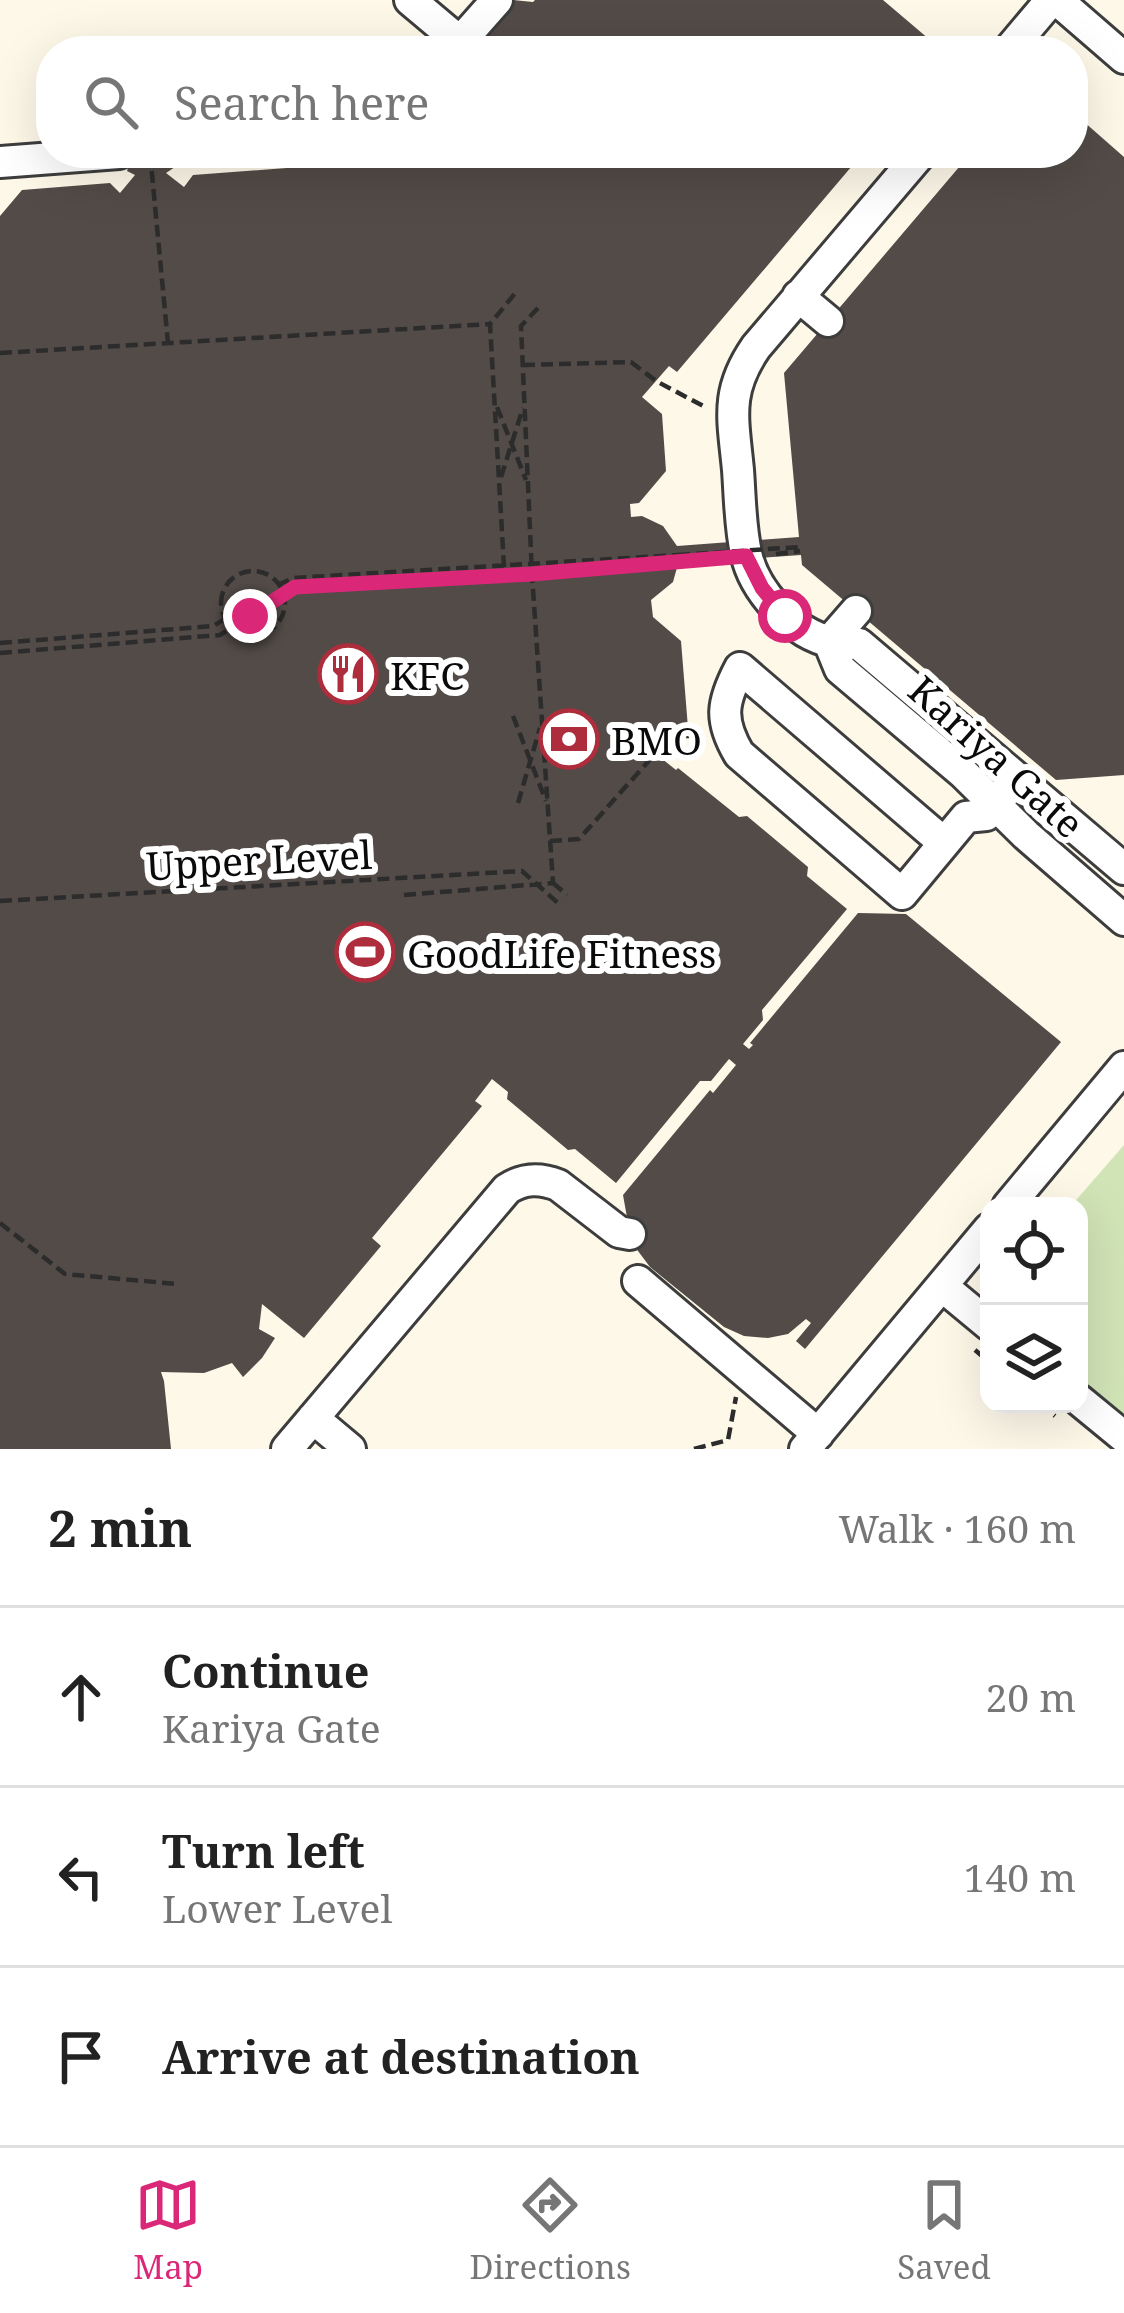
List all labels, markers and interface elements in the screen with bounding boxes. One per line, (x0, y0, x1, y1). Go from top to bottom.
search box (36, 36, 1088, 168)
icon: search (78, 69, 144, 135)
text: Search here (174, 72, 429, 133)
route end (223, 589, 277, 643)
route start (758, 589, 812, 643)
restaurant icon: KFC (317, 643, 379, 705)
place label: KFC (390, 648, 464, 701)
street label: Kariya Gate (898, 663, 1096, 849)
bank icon: BMO (538, 708, 600, 770)
place label: BMO (611, 713, 702, 766)
street label: Upper Level (145, 827, 373, 891)
sports icon: GoodLife Fitness (334, 921, 396, 983)
place label: GoodLife Fitness (407, 926, 716, 979)
map controls (980, 1197, 1088, 1413)
button: locate (980, 1197, 1088, 1305)
button: layers (980, 1305, 1088, 1413)
text: 2 min (48, 1492, 192, 1562)
text: Walk · 160 m (839, 1501, 1076, 1554)
text: Continue (162, 1640, 370, 1701)
icon: ahead (48, 1664, 114, 1730)
text: 20 m (985, 1670, 1076, 1723)
text: Kariya Gate (162, 1701, 381, 1754)
text: Turn left (162, 1820, 365, 1881)
icon: left (48, 1844, 114, 1910)
text: 140 m (964, 1850, 1076, 1903)
text: Lower Level (162, 1881, 393, 1934)
icon: arrive (48, 2024, 114, 2090)
text: Arrive at destination (162, 2026, 640, 2087)
tab: Map (133, 2172, 203, 2289)
tab: Directions (469, 2172, 631, 2289)
tab: Saved (897, 2172, 991, 2289)

